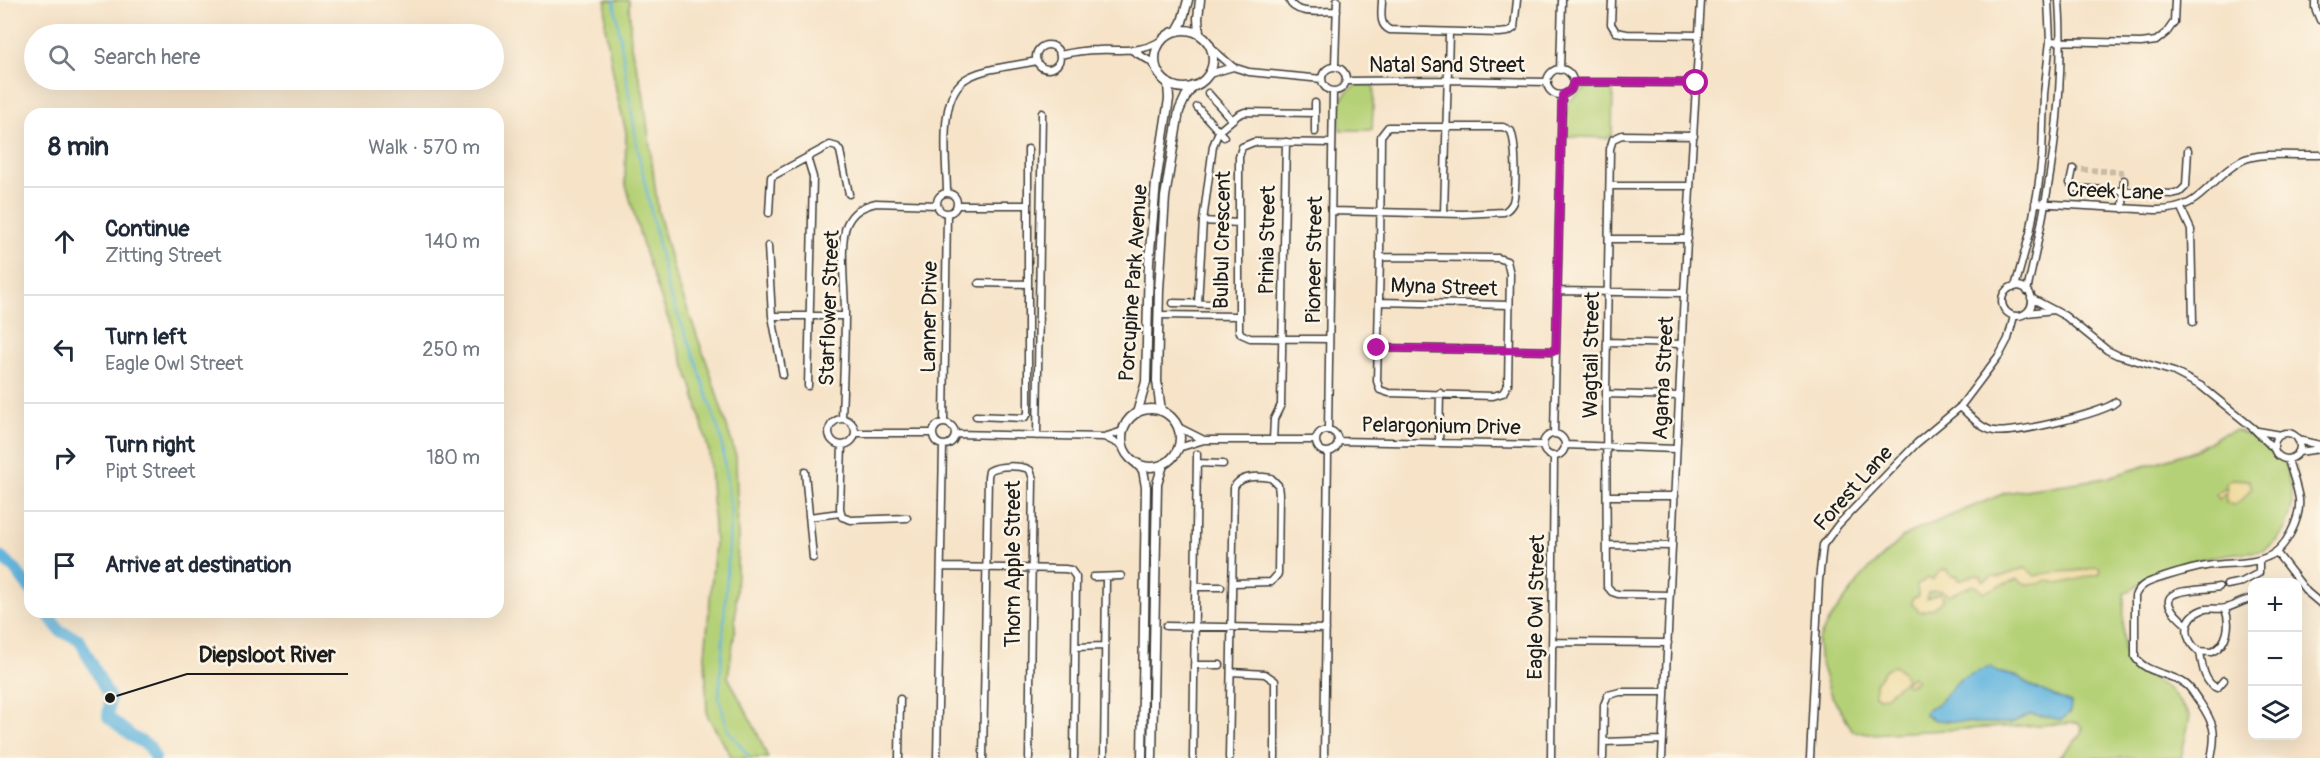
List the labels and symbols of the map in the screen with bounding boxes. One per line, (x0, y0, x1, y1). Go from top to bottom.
street label: Natal Sand Street (1369, 52, 1526, 79)
route start (1682, 69, 1708, 95)
street label: Bulbul Crescent (1208, 170, 1237, 309)
street label: Creek Lane (2066, 176, 2165, 207)
street label: Porcupine Park Avenue (1113, 183, 1154, 383)
street label: Prinia Street (1253, 185, 1282, 295)
street label: Pioneer Street (1300, 195, 1329, 324)
street label: Starflower Street (813, 229, 846, 386)
street label: Lanner Drive (915, 260, 944, 373)
street label: Myna Street (1390, 272, 1499, 303)
street label: Wagtail Street (1577, 291, 1606, 419)
street label: Agama Street (1647, 315, 1680, 441)
route end (1363, 334, 1389, 360)
street label: Pelargonium Drive (1361, 412, 1522, 441)
street label: Forest Lane (1808, 439, 1899, 537)
street label: Thorn Apple Street (1000, 480, 1027, 648)
street label: Eagle Owl Street (1522, 534, 1551, 680)
callout: Diepsloot River (187, 634, 348, 674)
text: Diepsloot River (198, 641, 337, 669)

